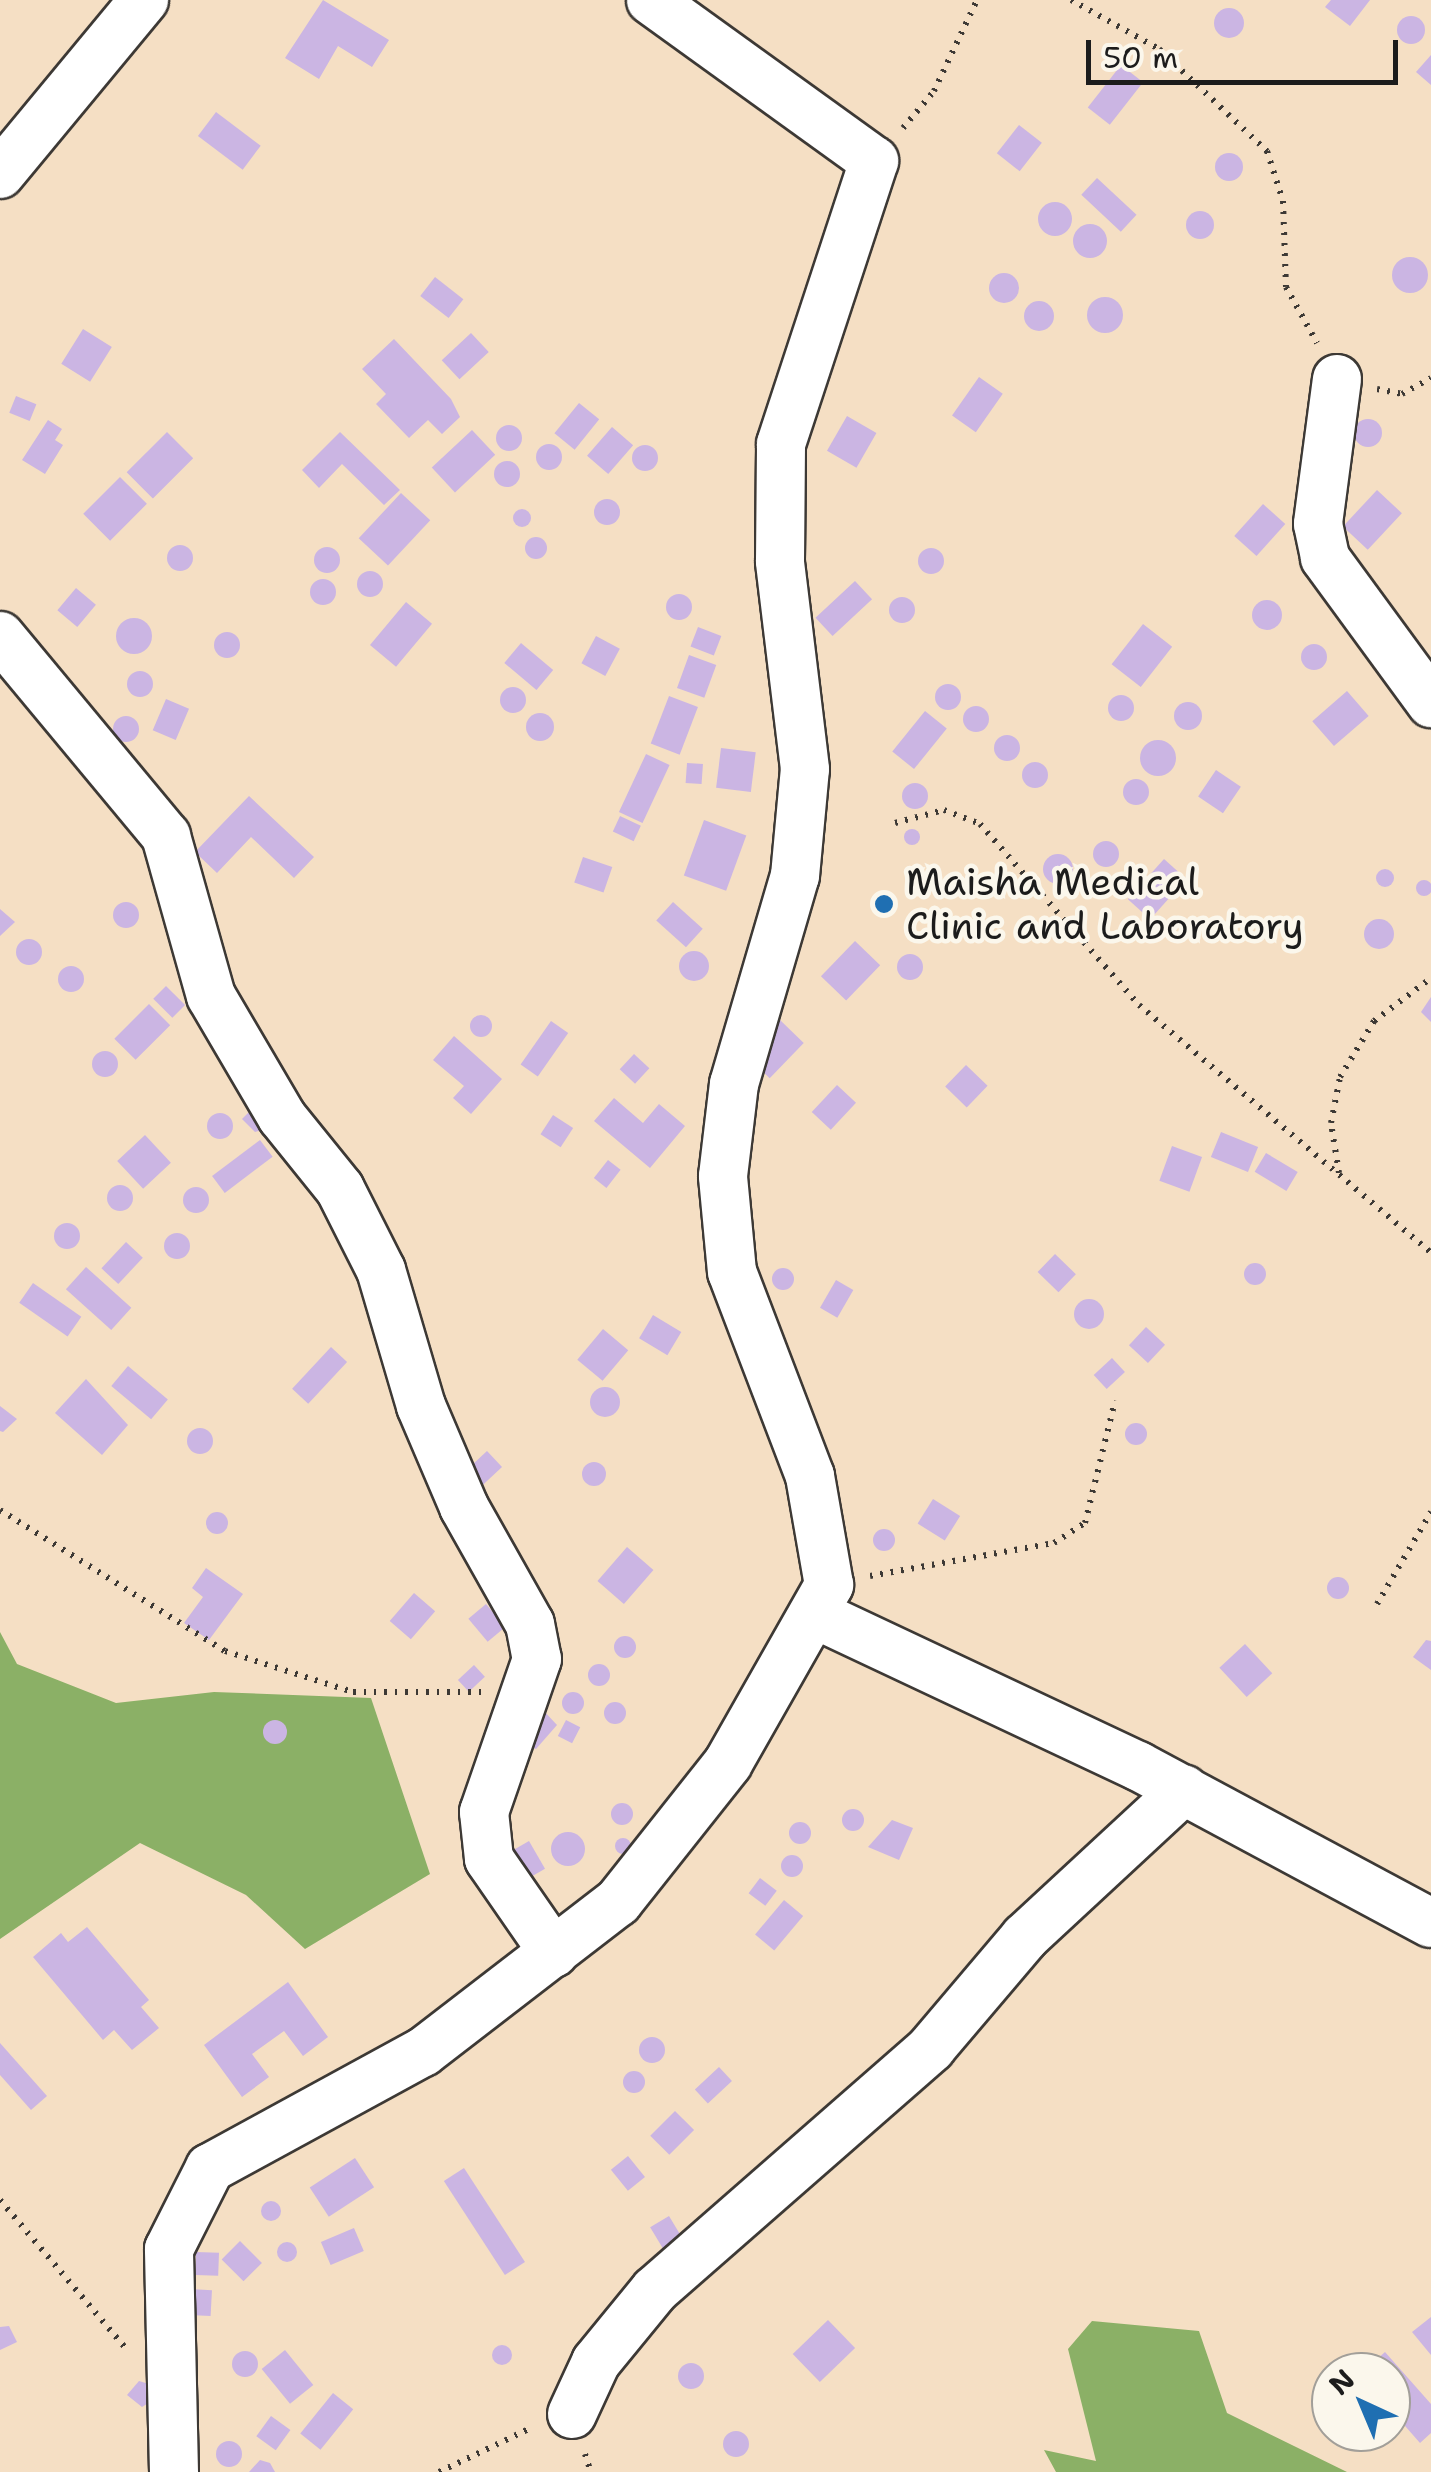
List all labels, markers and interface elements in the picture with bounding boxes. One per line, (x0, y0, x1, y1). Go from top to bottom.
scale bar (1091, 20, 1404, 82)
text: 50 m (1103, 37, 1178, 78)
place label: Maisha Medical Clinic and Laboratory (906, 859, 1304, 948)
marker: Maisha Medical Clinic and Laboratory (871, 891, 897, 917)
north arrow (1311, 2352, 1411, 2452)
text: N (1320, 2360, 1363, 2403)

